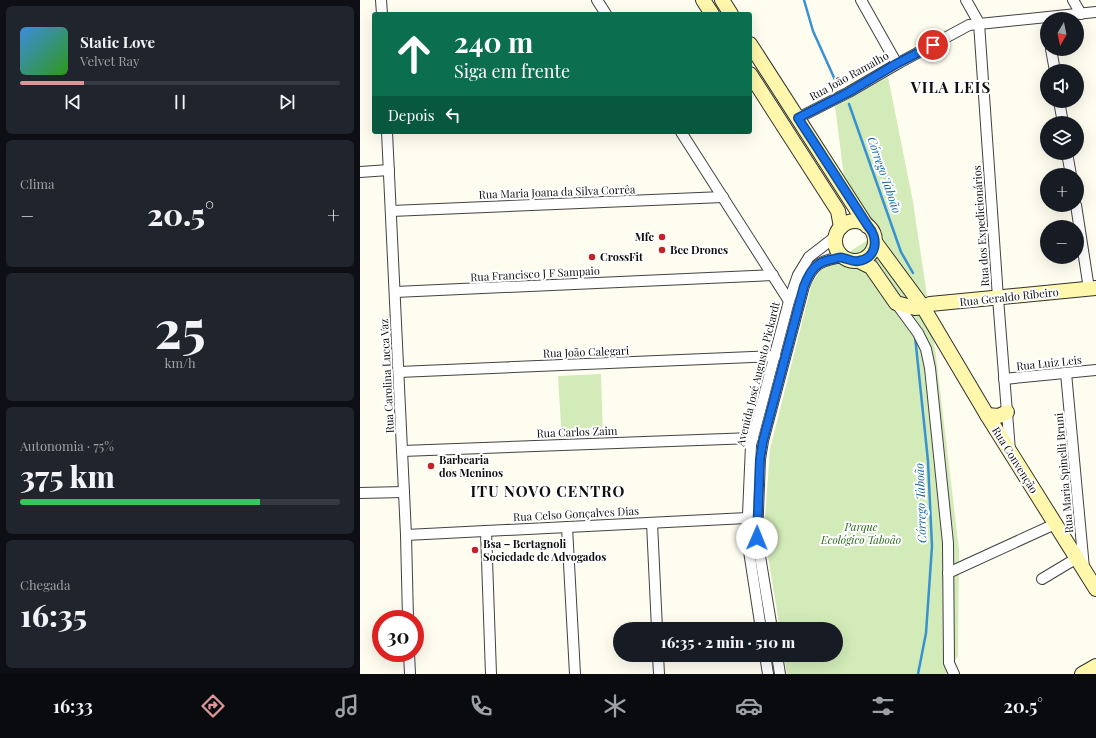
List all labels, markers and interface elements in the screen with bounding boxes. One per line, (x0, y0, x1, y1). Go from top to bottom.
north arrow (1040, 12, 1084, 56)
map controls (1040, 12, 1084, 264)
text: 240 m (454, 23, 533, 60)
icon: ahead (388, 28, 440, 80)
pin (916, 28, 950, 62)
text: Static Love (80, 32, 155, 52)
icon: arrive (922, 34, 944, 56)
street label: Rua João Ramalho (806, 47, 891, 104)
text: Velvet Ray (80, 52, 140, 69)
text: Siga em frente (454, 59, 570, 83)
button: sound (1040, 64, 1084, 108)
district label: VILA LEIS (910, 77, 991, 97)
icon: previous (62, 91, 84, 113)
icon: pause (169, 91, 191, 113)
icon: next (276, 91, 298, 113)
icon: left (442, 104, 464, 126)
text: Depois (388, 105, 434, 125)
button: layers (1040, 116, 1084, 160)
water label: Córrego Taboão (864, 134, 906, 215)
street label: Rua dos Expedicionários (969, 165, 992, 287)
button: + (1040, 168, 1084, 212)
text: Clima (20, 175, 55, 192)
street label: Rua Maria Joana da Silva Corrêa (478, 181, 636, 202)
text: 20.5° (147, 194, 214, 234)
text: − (20, 200, 34, 230)
text: + (327, 200, 340, 230)
button: − (1040, 220, 1084, 264)
place label: Mfc (635, 229, 655, 244)
marker: Mfc (657, 232, 667, 242)
place label: Bee Drones (670, 242, 728, 257)
marker: Bee Drones (657, 245, 667, 255)
place label: CrossFit (600, 249, 643, 264)
marker: CrossFit (587, 252, 597, 262)
street label: Rua Francisco J F Sampaio (470, 263, 600, 284)
street label: Rua Geraldo Ribeiro (959, 284, 1059, 309)
text: 25 (154, 293, 206, 362)
street label: Avenida José Augusto Pickardt (732, 300, 783, 449)
street label: Rua Carolina Lucca Vaz (376, 318, 397, 434)
street label: Rua João Calegari (543, 343, 629, 361)
street label: Rua Luiz Leis (1015, 352, 1083, 373)
text: km/h (164, 354, 196, 371)
street label: Rua Maria Spinelli Bruni (1051, 412, 1076, 534)
street label: Rua Carlos Zaim (536, 423, 618, 440)
street label: Rua Convenção (989, 424, 1042, 496)
text: Autonomia · 75% (20, 437, 114, 454)
place label: Barbearia dos Meninos (439, 452, 503, 480)
text: 375 km (20, 456, 115, 496)
marker: Barbearia dos Meninos (426, 461, 436, 471)
water label: Córrego Taboão (911, 463, 929, 543)
district label: ITU NOVO CENTRO (470, 481, 626, 501)
street label: Rua Celso Gonçalves Dias (513, 503, 639, 524)
position arrow (736, 517, 778, 559)
park label: Parque Ecológico Taboão (820, 519, 901, 547)
place label: Bsa – Bertagnoli Sociedade de Advogados (483, 536, 606, 564)
marker: Bsa – Bertagnoli Sociedade de Advogados (470, 545, 480, 555)
text: Chegada (20, 576, 70, 593)
text: 16:35 (20, 595, 87, 635)
speed limit sign: 30 (372, 610, 424, 662)
text: 16:35 · 2 min · 510 m (661, 632, 795, 652)
icon: directions (199, 692, 227, 720)
icon: music (333, 692, 361, 720)
icon: phone (467, 692, 495, 720)
icon: climate (601, 692, 629, 720)
icon: car (735, 692, 763, 720)
icon: filters (869, 692, 897, 720)
text: 16:33 (53, 694, 93, 718)
text: 20.5° (1003, 694, 1043, 718)

